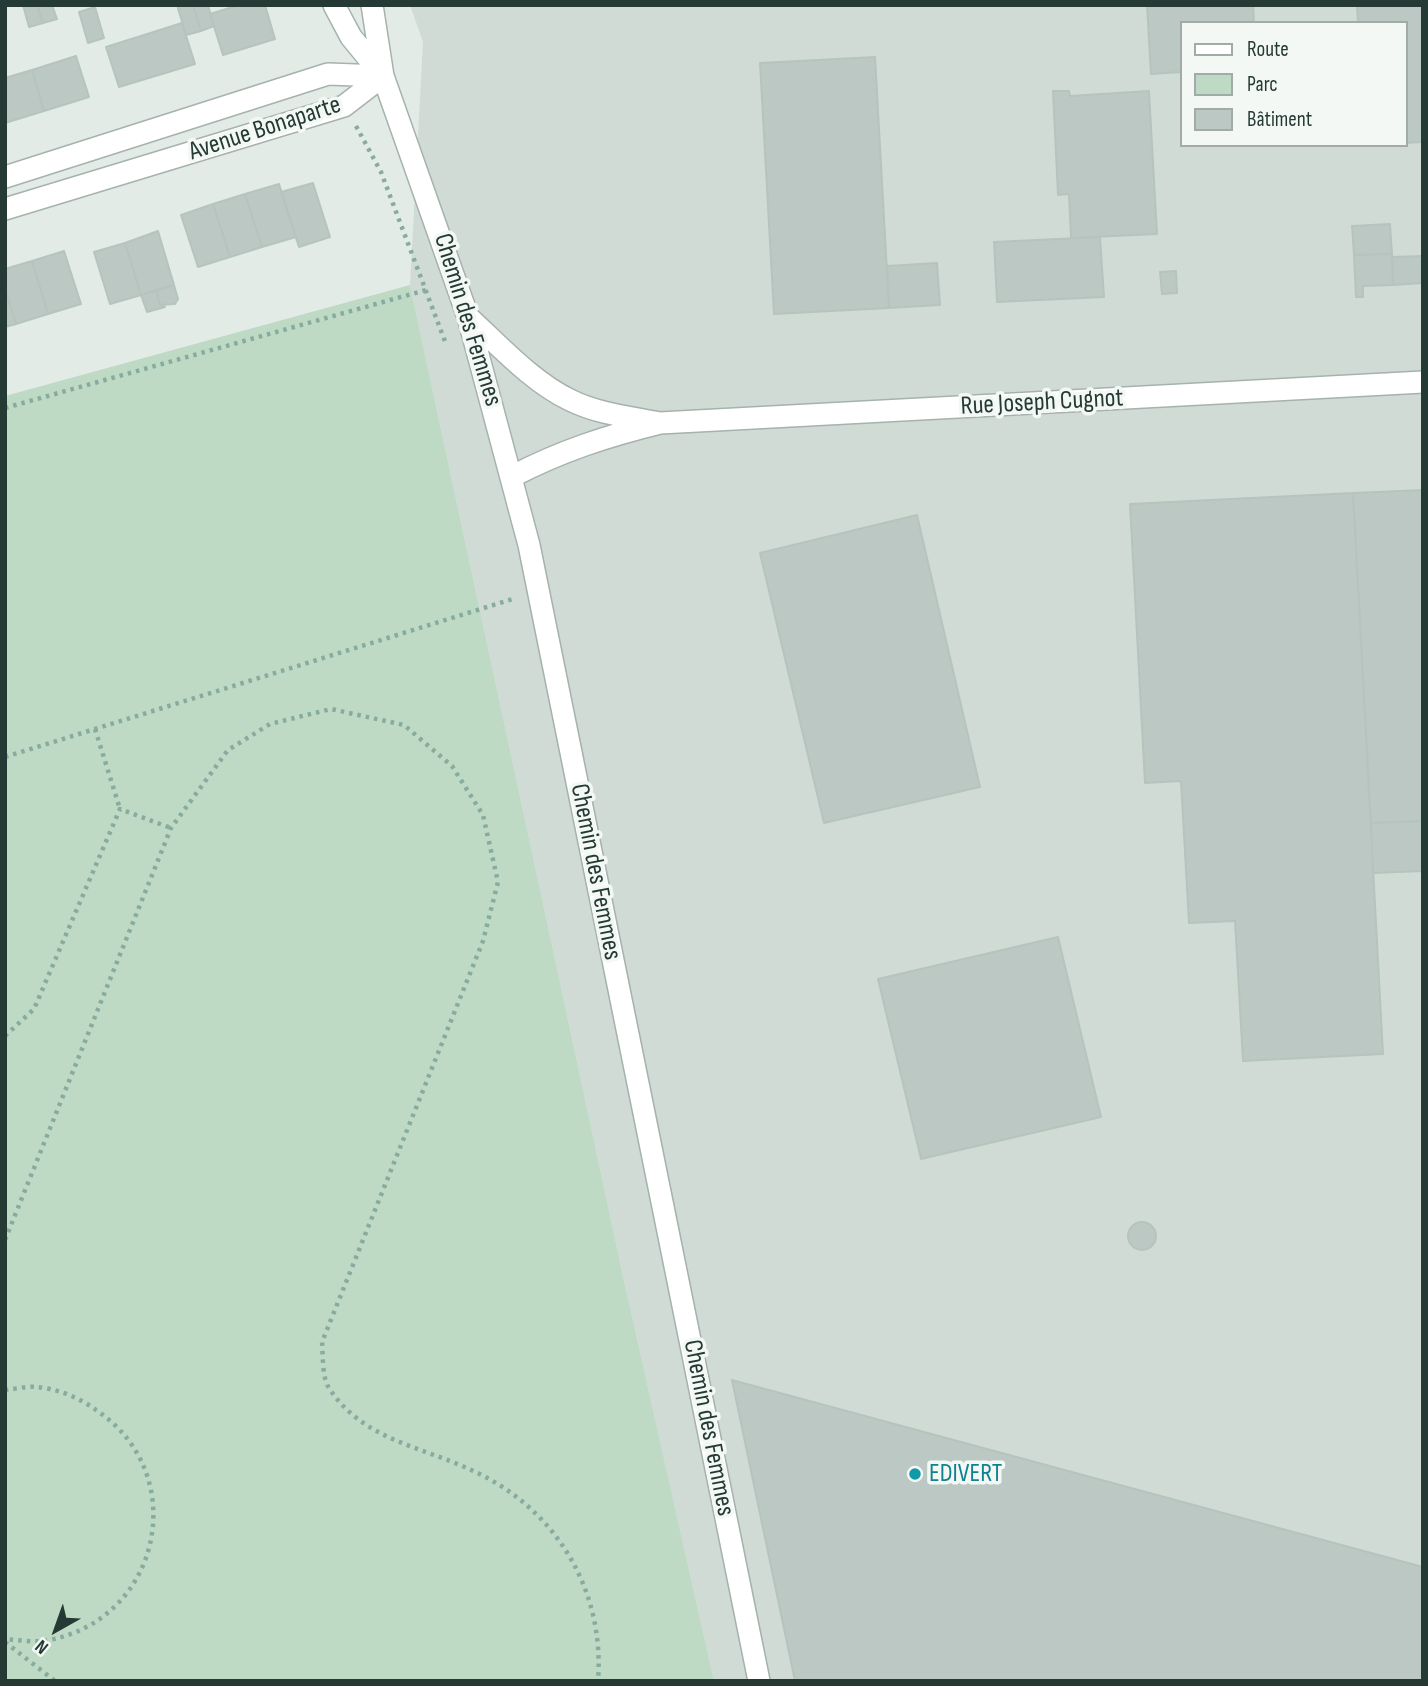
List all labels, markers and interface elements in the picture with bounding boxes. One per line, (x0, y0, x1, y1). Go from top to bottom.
legend (1180, 21, 1407, 147)
text: Route (1247, 37, 1289, 62)
text: Parc (1247, 72, 1278, 97)
street label: Avenue Bonaparte (185, 90, 345, 168)
text: Bâtiment (1247, 107, 1312, 132)
street label: Chemin des Femmes (426, 230, 508, 410)
street label: Rue Joseph Cugnot (960, 383, 1124, 423)
street label: Chemin des Femmes (563, 781, 627, 963)
street label: Chemin des Femmes (676, 1337, 740, 1519)
place label: EDIVERT (929, 1458, 1002, 1490)
marker: EDIVERT (907, 1466, 923, 1482)
north arrow (21, 1595, 91, 1665)
text: N (31, 1634, 53, 1659)

